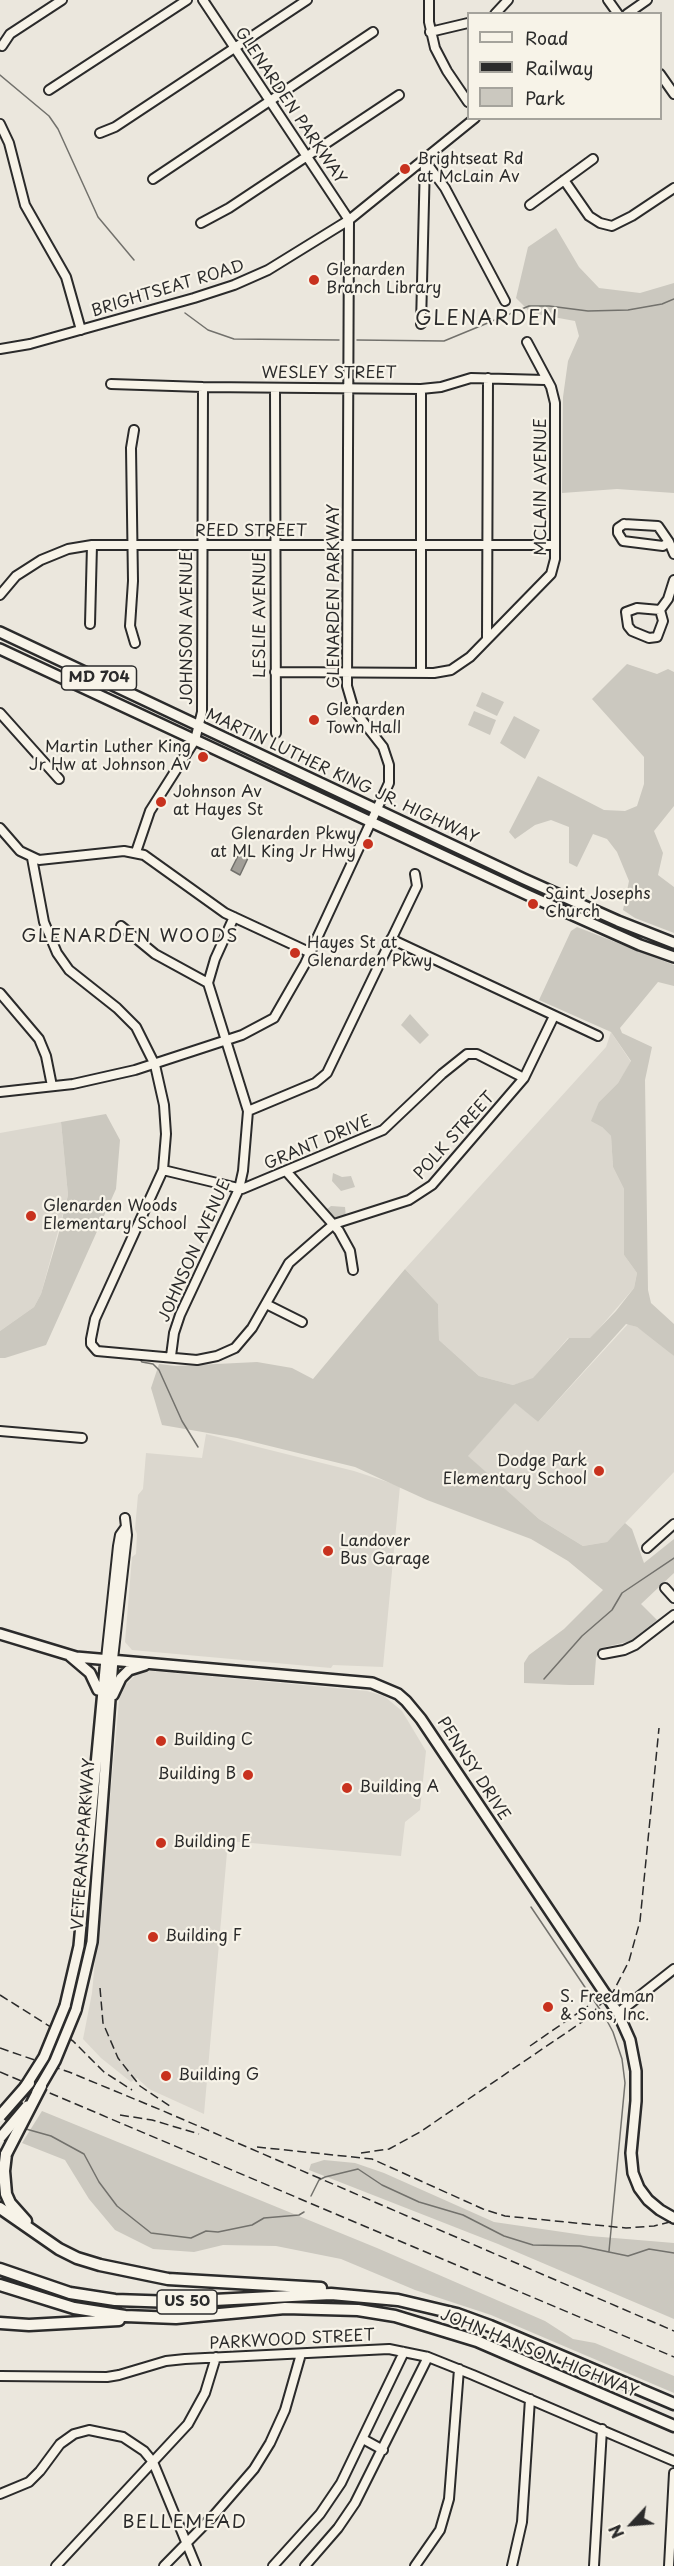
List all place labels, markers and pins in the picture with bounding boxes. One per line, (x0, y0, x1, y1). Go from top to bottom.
place label: Brightseat Rd at McLain Av (417, 150, 524, 188)
marker: Brightseat Rd at McLain Av (398, 162, 412, 176)
place label: Glenarden Branch Library (326, 261, 441, 299)
marker: Glenarden Branch Library (307, 273, 321, 287)
place label: Glenarden Town Hall (326, 701, 405, 739)
marker: Glenarden Town Hall (307, 713, 321, 727)
place label: Martin Luther King Jr Hw at Johnson Av (29, 738, 191, 776)
marker: Martin Luther King Jr Hw at Johnson Av (196, 750, 210, 764)
place label: Johnson Av at Hayes St (173, 783, 263, 821)
marker: Johnson Av at Hayes St (154, 795, 168, 809)
place label: Glenarden Pkwy at ML King Jr Hwy (210, 825, 356, 863)
marker: Glenarden Pkwy at ML King Jr Hwy (361, 837, 375, 851)
place label: Saint Josephs Church (545, 885, 650, 923)
marker: Saint Josephs Church (526, 897, 540, 911)
place label: Hayes St at Glenarden Pkwy (307, 934, 432, 972)
marker: Hayes St at Glenarden Pkwy (288, 946, 302, 960)
place label: Glenarden Woods Elementary School (43, 1197, 187, 1235)
marker: Glenarden Woods Elementary School (24, 1209, 38, 1223)
place label: Dodge Park Elementary School (443, 1452, 587, 1490)
marker: Dodge Park Elementary School (592, 1464, 606, 1478)
place label: Landover Bus Garage (340, 1532, 430, 1570)
marker: Landover Bus Garage (321, 1544, 335, 1558)
place label: Building C (173, 1731, 253, 1751)
marker: Building C (154, 1734, 168, 1748)
place label: Building B (158, 1765, 236, 1785)
marker: Building B (241, 1768, 255, 1782)
place label: Building A (359, 1778, 439, 1798)
marker: Building A (340, 1781, 354, 1795)
place label: Building E (173, 1833, 251, 1853)
marker: Building E (154, 1836, 168, 1850)
place label: Building F (165, 1927, 242, 1947)
marker: Building F (146, 1930, 160, 1944)
place label: S. Freedman & Sons, Inc. (560, 1988, 654, 2026)
marker: S. Freedman & Sons, Inc. (541, 2000, 555, 2014)
place label: Building G (178, 2066, 259, 2086)
marker: Building G (159, 2069, 173, 2083)

